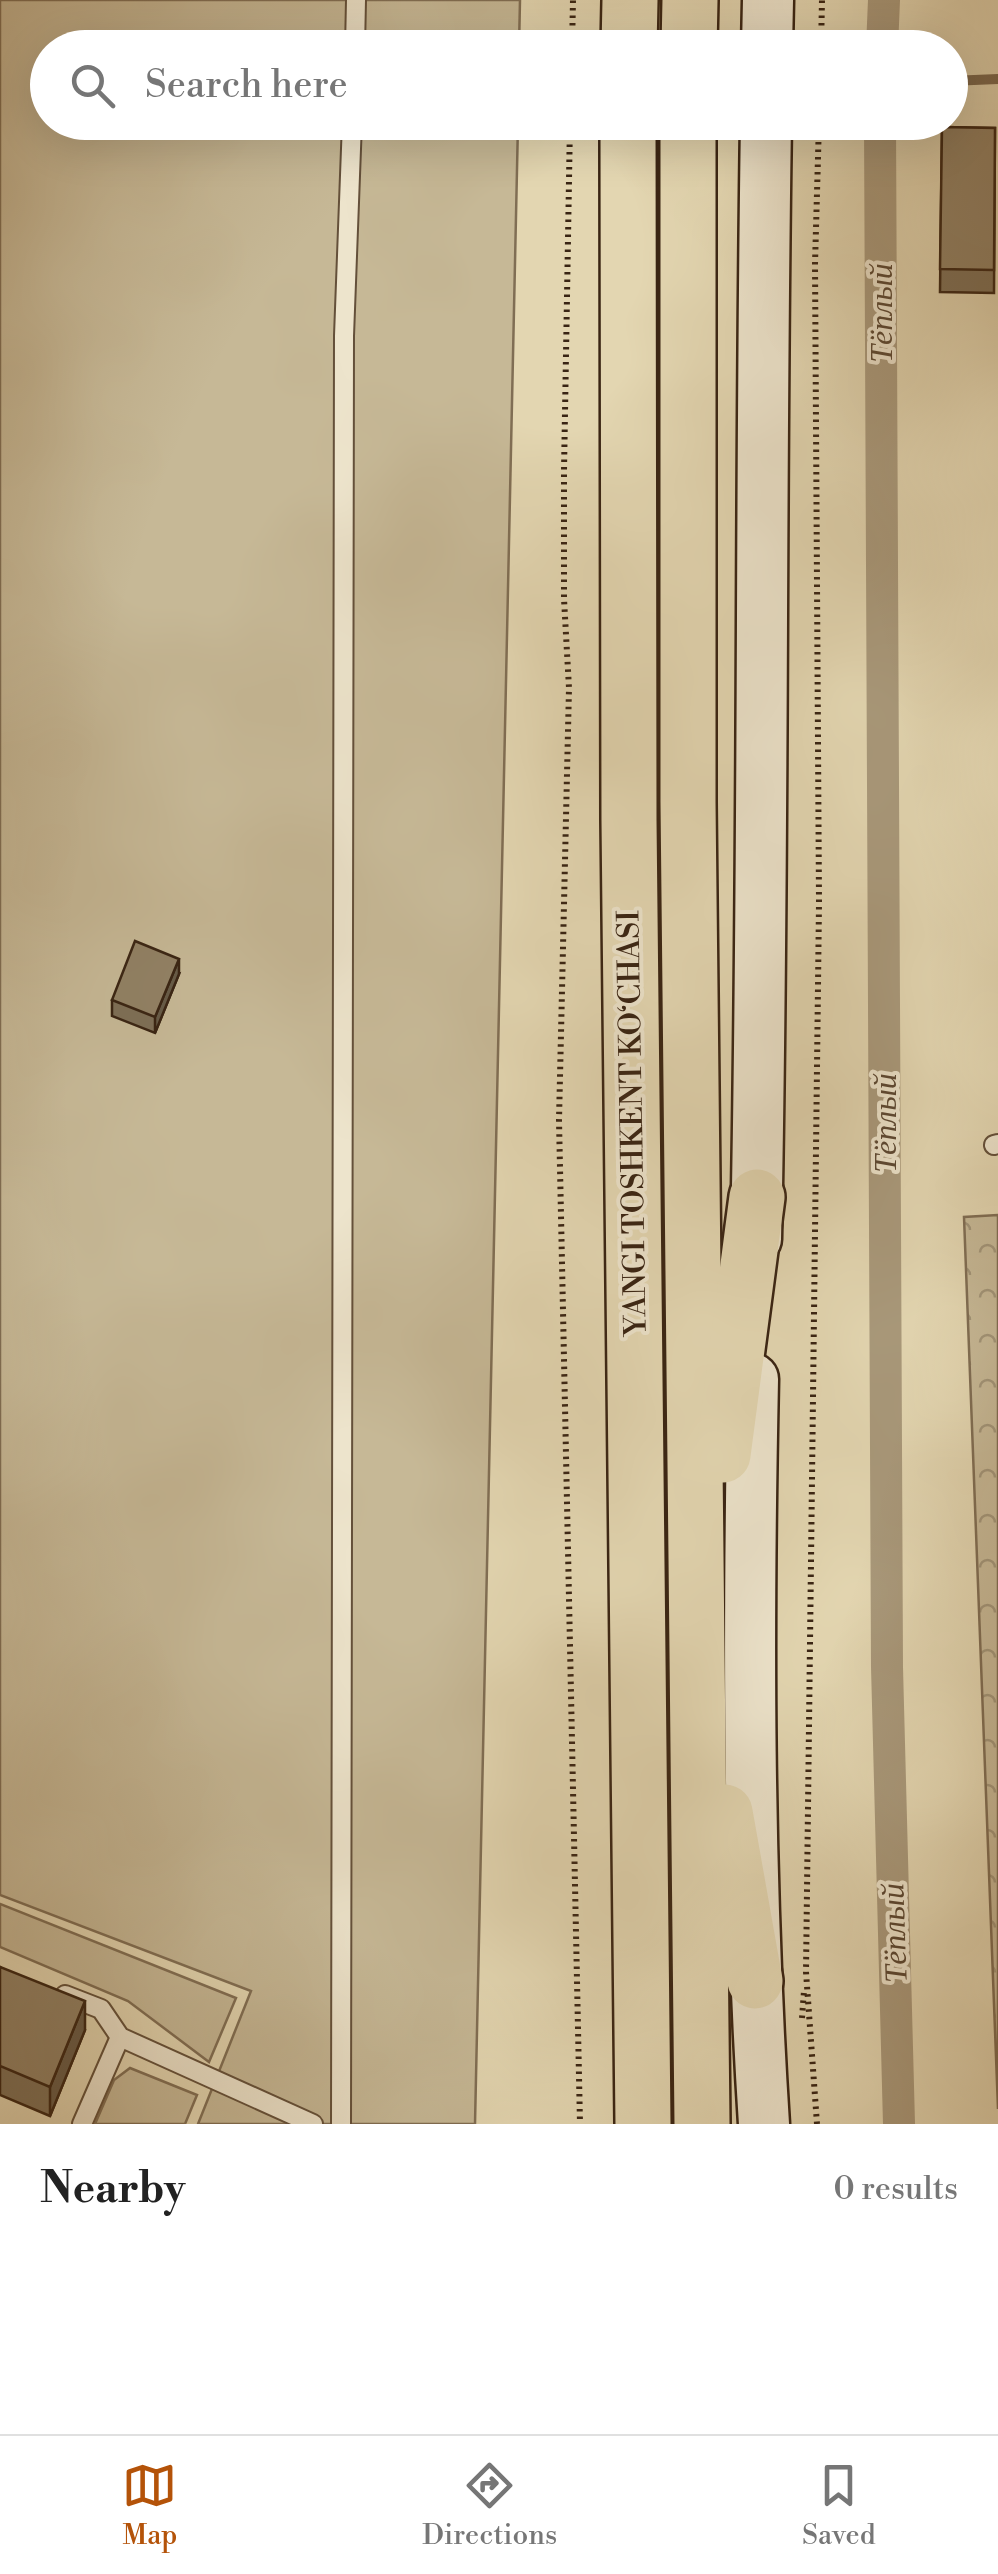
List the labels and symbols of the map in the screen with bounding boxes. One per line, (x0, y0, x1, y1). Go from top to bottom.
water label: Тёплый (862, 263, 902, 363)
street label: YANGI TOSHKENT KO‘CHASI (610, 909, 656, 1338)
water label: Тёплый (866, 1073, 906, 1173)
water label: Тёплый (873, 1882, 917, 1983)

